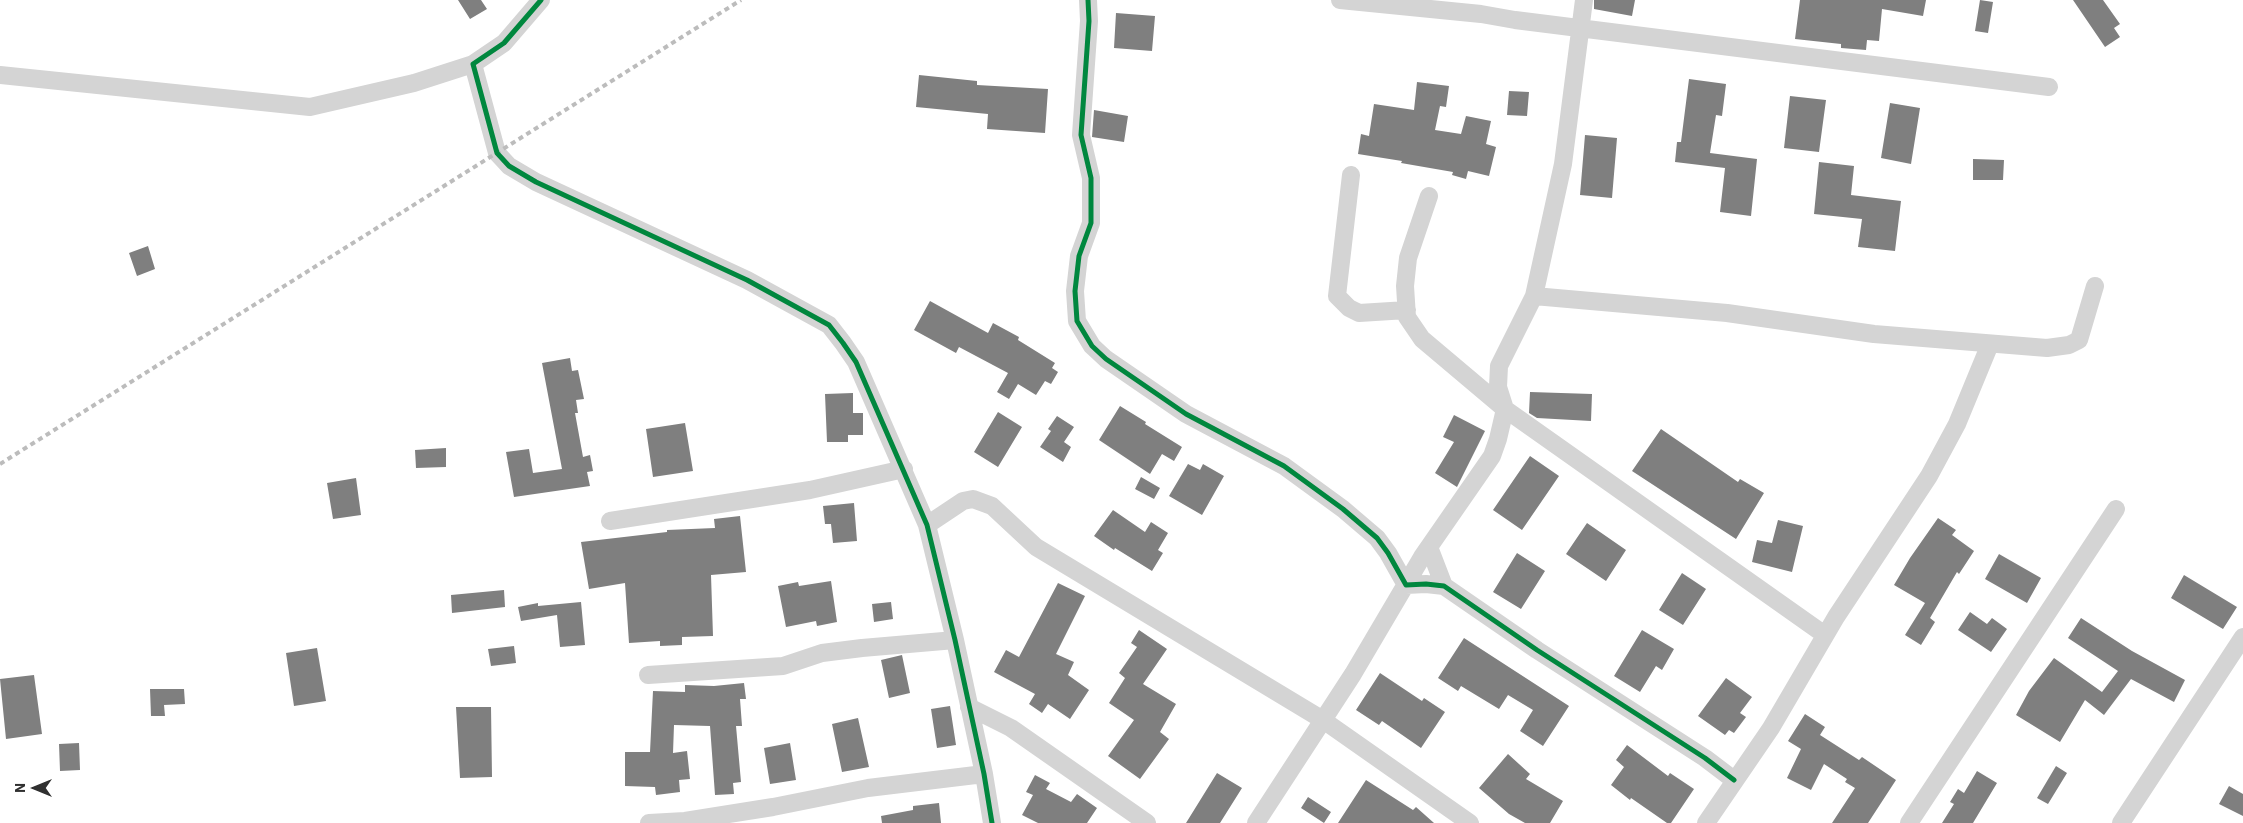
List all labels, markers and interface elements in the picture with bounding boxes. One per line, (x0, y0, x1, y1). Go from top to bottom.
north arrow (10, 763, 60, 813)
text: N (11, 783, 29, 793)

